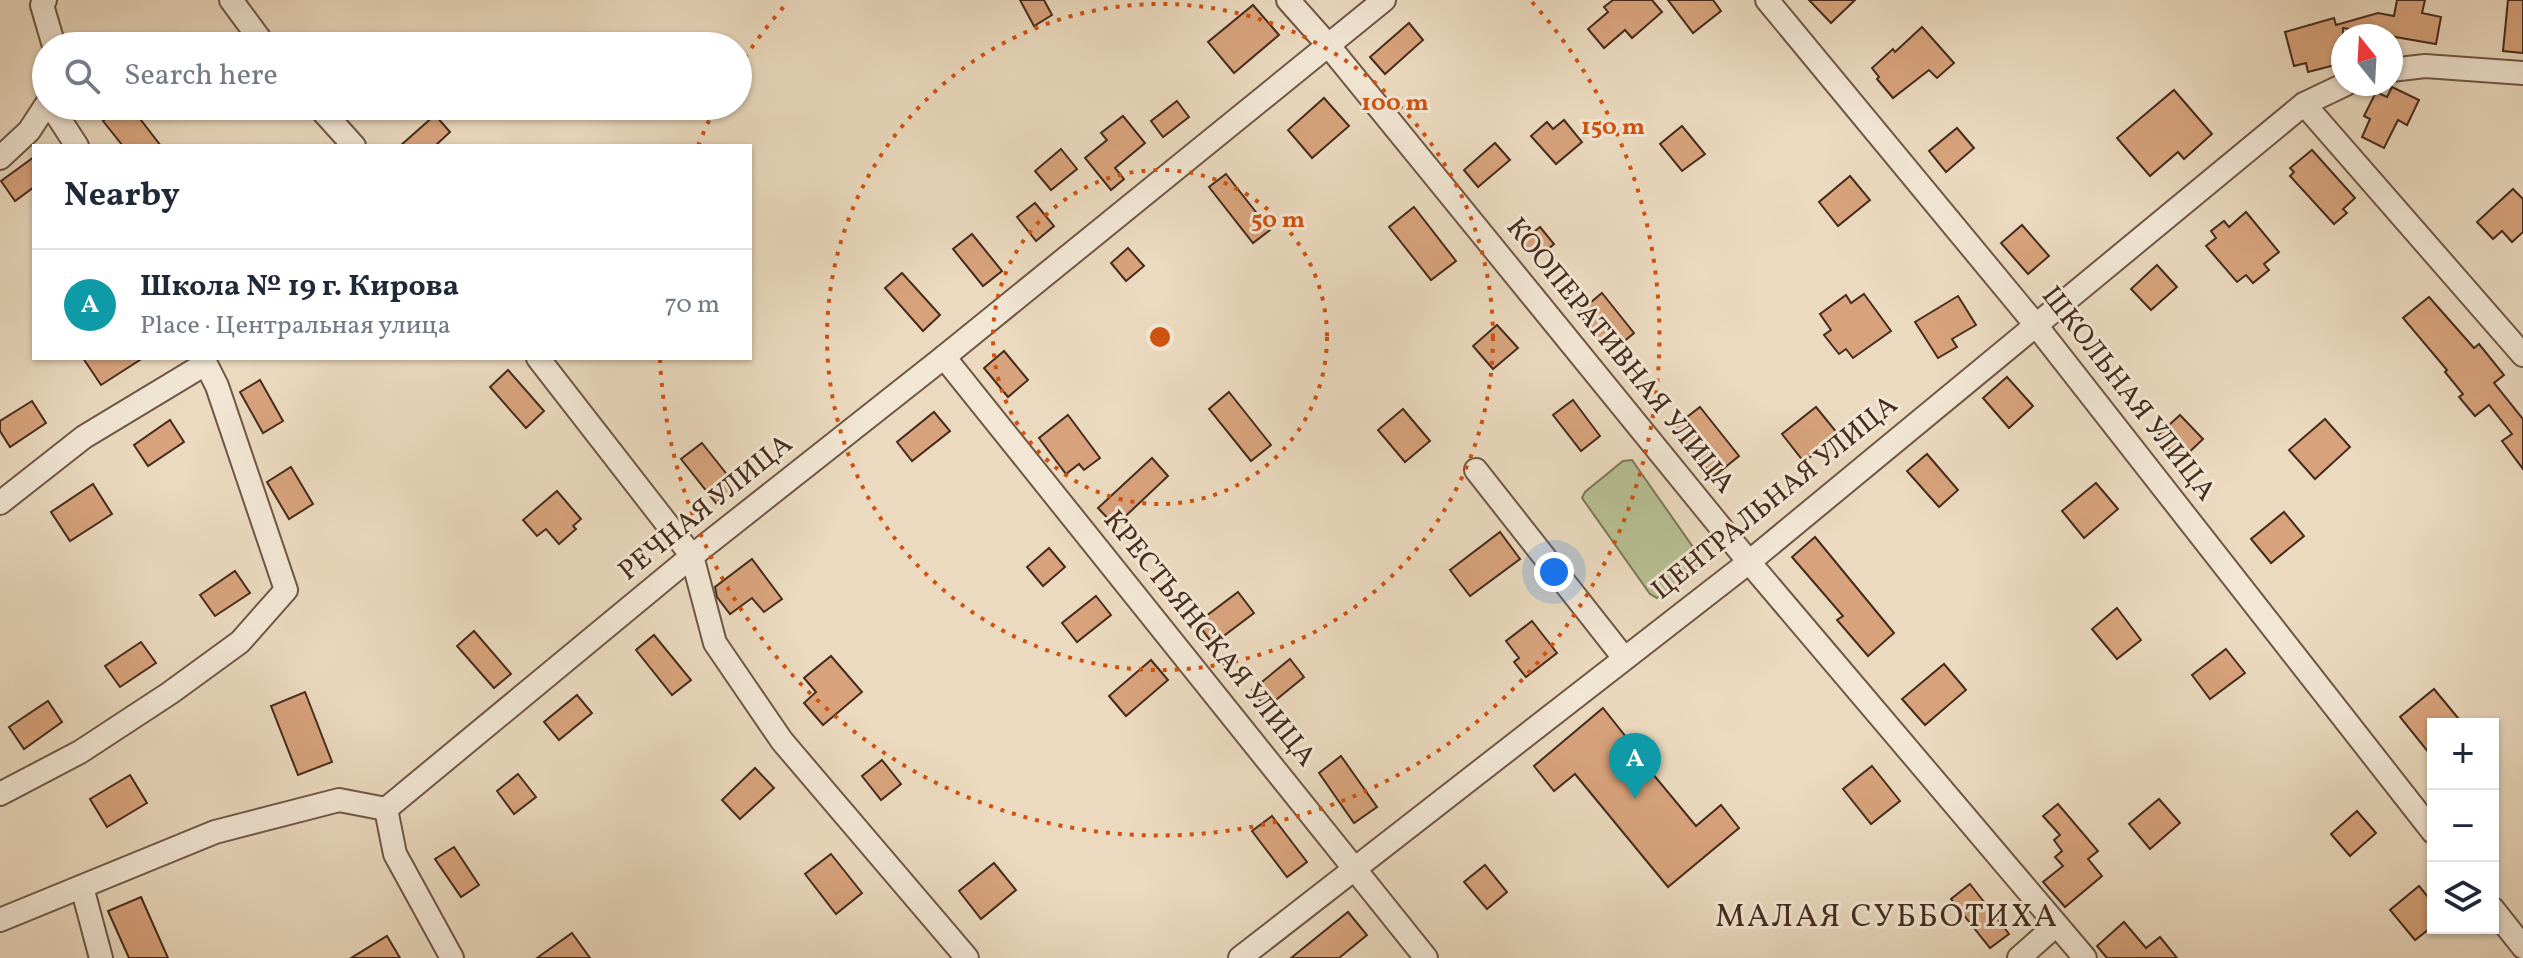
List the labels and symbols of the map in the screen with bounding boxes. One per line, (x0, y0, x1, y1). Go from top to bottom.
north arrow (2331, 24, 2403, 96)
text: 100 m (1361, 87, 1429, 121)
text: 150 m (1581, 111, 1645, 145)
text: 50 m (1251, 204, 1305, 238)
street label: КООПЕРАТИВНАЯ УЛИЦА (1496, 210, 1744, 502)
street label: ШКОЛЬНАЯ УЛИЦА (2032, 278, 2225, 510)
centre of rings (1146, 323, 1174, 351)
street label: ЦЕНТРАЛЬНАЯ УЛИЦА (1644, 386, 1907, 610)
street label: РЕЧНАЯ УЛИЦА (611, 425, 802, 590)
street label: КРЕСТЬЯНСКАЯ УЛИЦА (1093, 503, 1325, 776)
your location (1534, 552, 1574, 592)
pin: A (1609, 733, 1661, 799)
district label: МАЛАЯ СУББОТИХА (1715, 896, 2059, 940)

